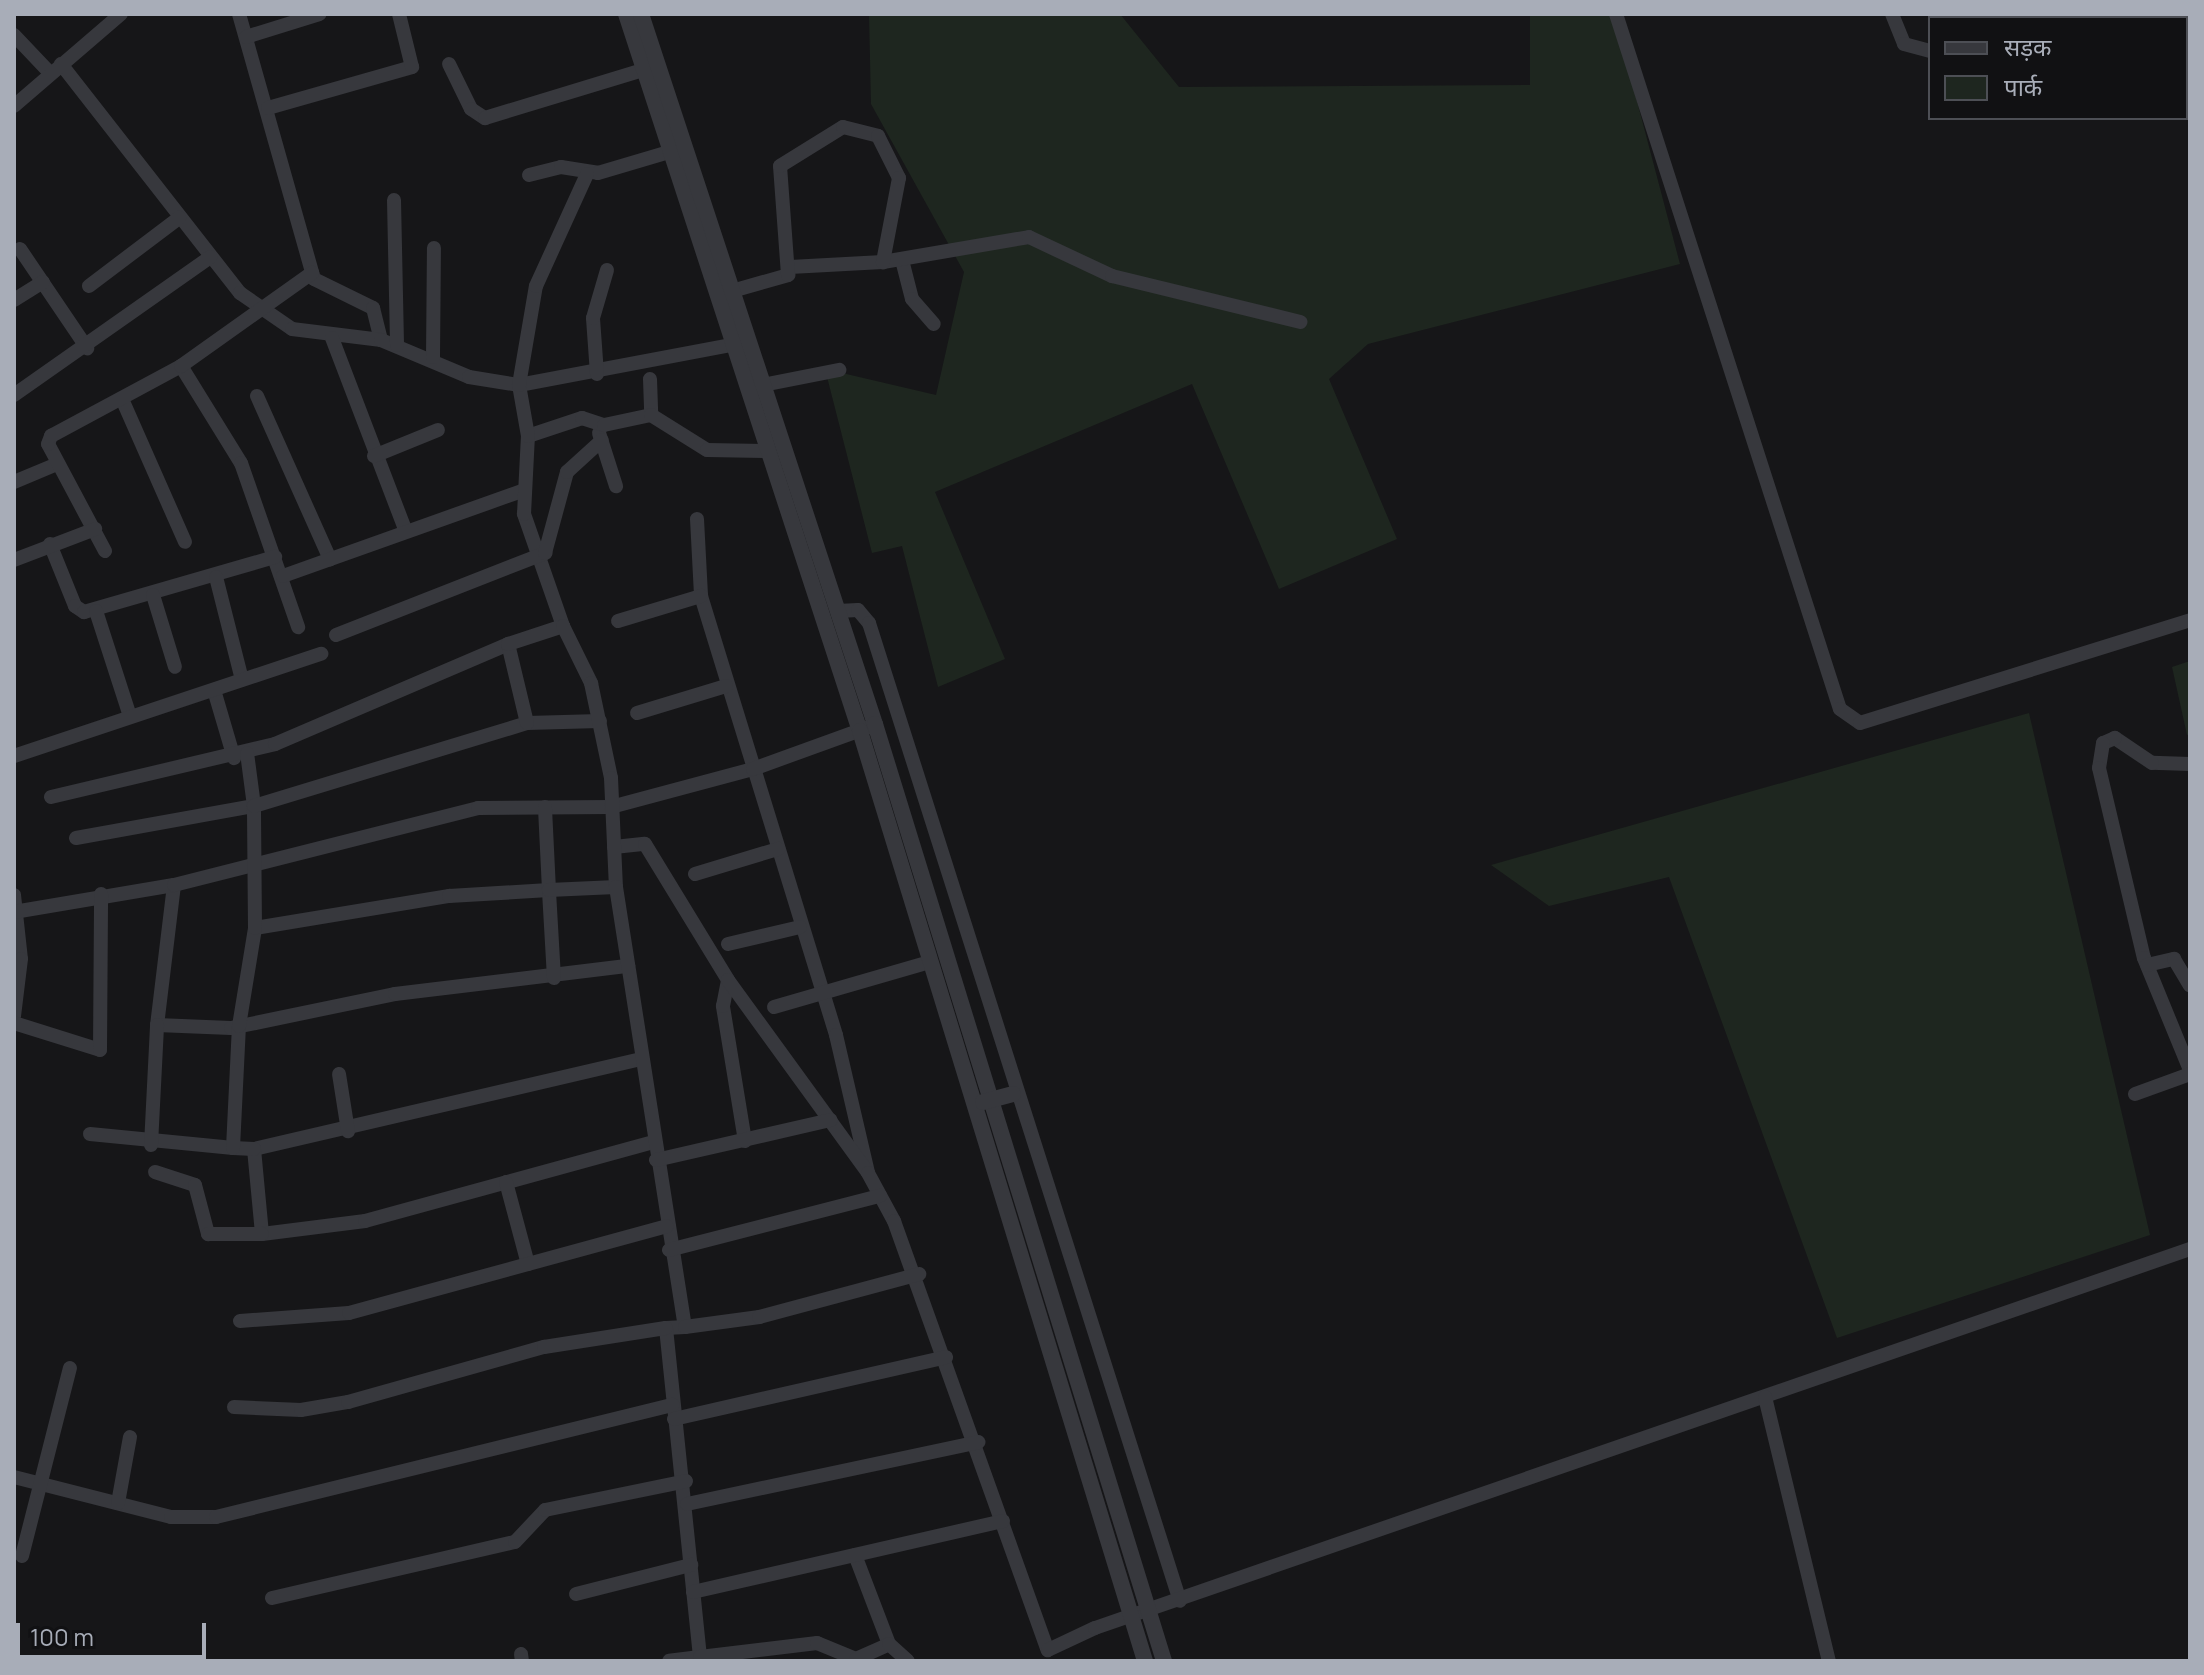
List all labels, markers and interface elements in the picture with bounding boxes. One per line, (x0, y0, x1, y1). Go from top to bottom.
legend (1928, 16, 2188, 120)
text: सड़क (2004, 30, 2052, 63)
text: पार्क (2004, 70, 2042, 103)
scale bar (20, 1607, 210, 1657)
text: 100 m (30, 1620, 94, 1653)

